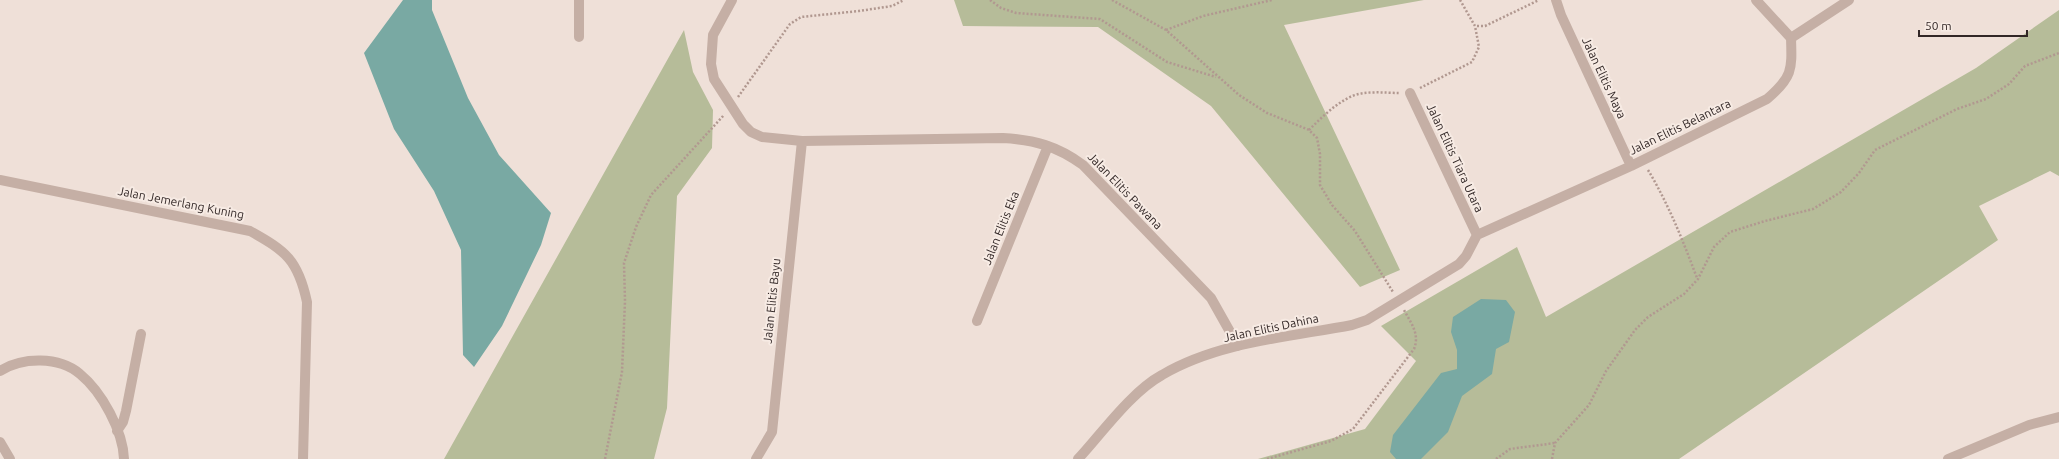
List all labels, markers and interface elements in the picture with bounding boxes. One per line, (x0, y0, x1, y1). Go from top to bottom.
scale bar (1919, 12, 2027, 38)
text: 50 m (1925, 19, 1952, 32)
street label: Jalan Elitis Maya (1580, 35, 1629, 120)
street label: Jalan Elitis Belantara (1627, 96, 1733, 157)
street label: Jalan Elitis Tiara Utara (1424, 101, 1486, 214)
street label: Jalan Elitis Pawana (1086, 150, 1165, 232)
street label: Jalan Jemerlang Kuning (117, 184, 245, 221)
street label: Jalan Elitis Eka (980, 189, 1021, 267)
street label: Jalan Elitis Bayu (761, 258, 782, 344)
street label: Jalan Elitis Dahina (1222, 311, 1320, 344)

